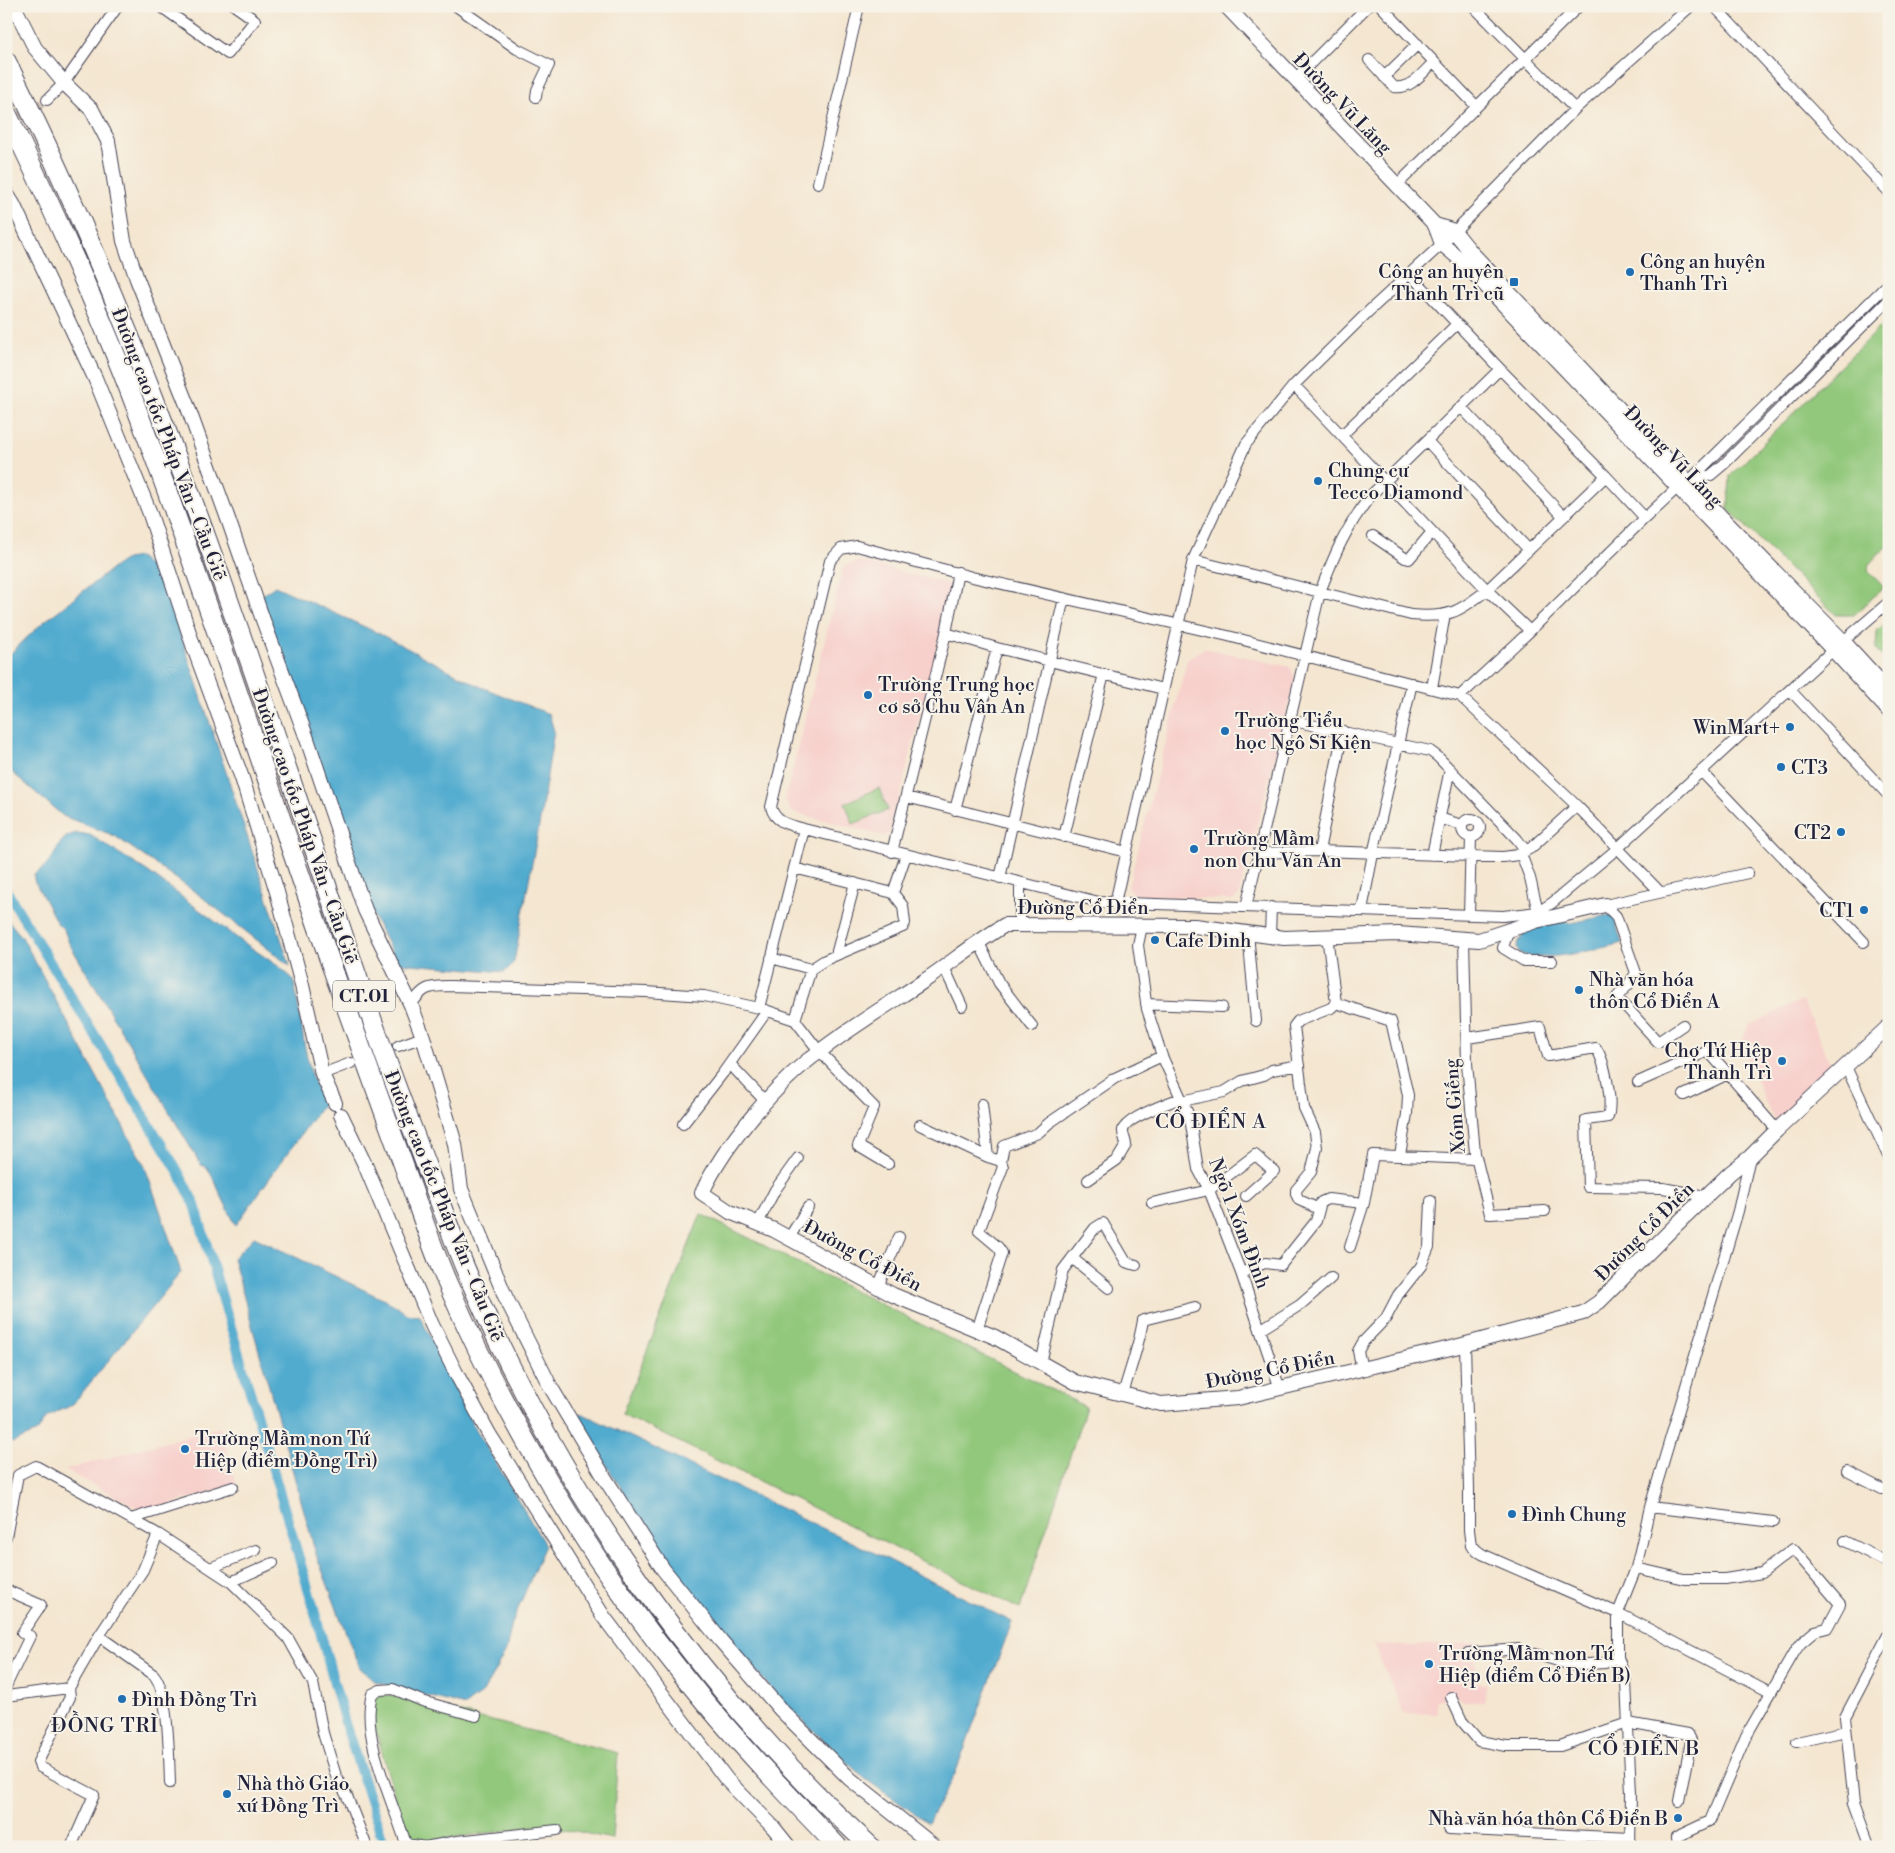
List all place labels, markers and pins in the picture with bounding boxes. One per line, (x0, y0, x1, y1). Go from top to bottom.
place label: Công an huyện Thanh Trì (1640, 250, 1766, 296)
place label: Công an huyên Thanh Trì cũ (1378, 260, 1504, 306)
marker: Công an huyện Thanh Trì (1624, 266, 1636, 278)
marker: Công an huyên Thanh Trì cũ (1508, 276, 1520, 288)
place label: Chung cư Tecco Diamond (1328, 459, 1463, 505)
marker: Chung cư Tecco Diamond (1312, 475, 1324, 487)
place label: Trường Trung học cơ sở Chu Vân An (878, 673, 1035, 719)
marker: Trường Trung học cơ sở Chu Vân An (862, 689, 874, 701)
place label: Trường Tiểu học Ngô Sĩ Kiện (1235, 709, 1371, 755)
place label: WinMart+ (1692, 716, 1780, 740)
marker: WinMart+ (1784, 721, 1796, 733)
marker: Trường Tiểu học Ngô Sĩ Kiện (1219, 725, 1231, 737)
place label: CT3 (1791, 756, 1828, 780)
marker: CT3 (1775, 761, 1787, 773)
place label: CT2 (1794, 821, 1831, 845)
marker: CT2 (1835, 826, 1847, 838)
place label: Trường Mầm non Chu Văn An (1204, 827, 1342, 873)
marker: Trường Mầm non Chu Văn An (1188, 843, 1200, 855)
place label: CT1 (1819, 899, 1854, 923)
marker: CT1 (1858, 904, 1870, 916)
place label: Cafe Dinh (1165, 929, 1251, 953)
marker: Cafe Dinh (1149, 934, 1161, 946)
place label: Nhà văn hóa thôn Cổ Điển A (1589, 968, 1721, 1014)
marker: Nhà văn hóa thôn Cổ Điển A (1573, 984, 1585, 996)
place label: Chợ Tứ Hiệp Thanh Trì (1664, 1039, 1772, 1085)
marker: Chợ Tứ Hiệp Thanh Trì (1776, 1055, 1788, 1067)
place label: Trường Mầm non Tứ Hiệp (điểm Đồng Trì) (195, 1427, 378, 1473)
marker: Trường Mầm non Tứ Hiệp (điểm Đồng Trì) (179, 1443, 191, 1455)
place label: Đình Chung (1522, 1503, 1626, 1527)
marker: Đình Chung (1506, 1508, 1518, 1520)
place label: Trường Mầm non Tứ Hiệp (điểm Cổ Điển B) (1439, 1642, 1631, 1688)
marker: Trường Mầm non Tứ Hiệp (điểm Cổ Điển B) (1423, 1658, 1435, 1670)
place label: Đình Đồng Trì (132, 1688, 258, 1712)
marker: Đình Đồng Trì (116, 1693, 128, 1705)
place label: Nhà thờ Giáo xứ Đồng Trì (236, 1772, 349, 1818)
marker: Nhà thờ Giáo xứ Đồng Trì (221, 1788, 233, 1800)
place label: Nhà văn hóa thôn Cổ Điển B (1428, 1807, 1668, 1831)
marker: Nhà văn hóa thôn Cổ Điển B (1672, 1812, 1684, 1824)

